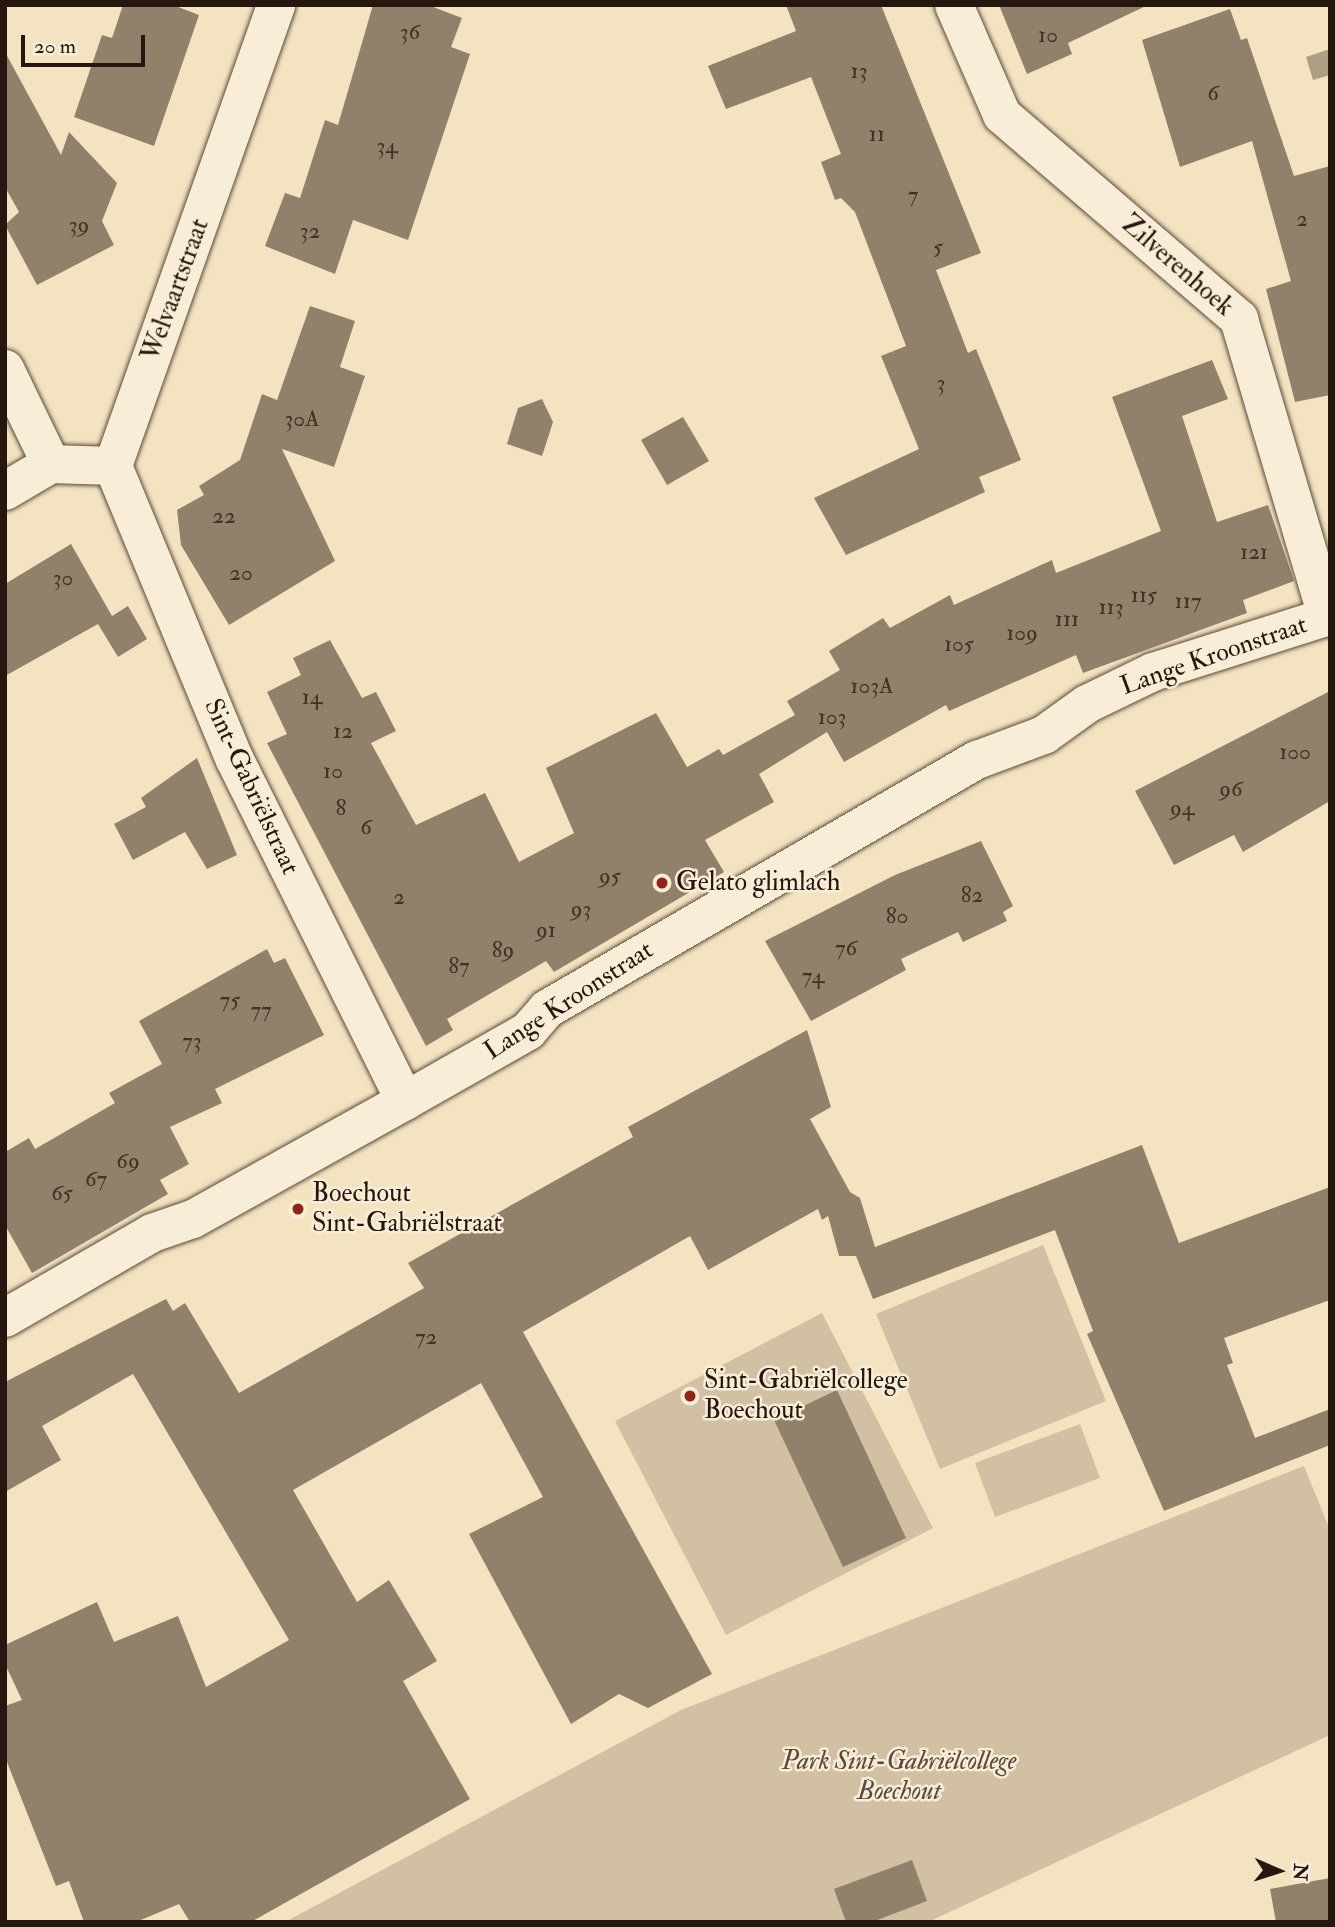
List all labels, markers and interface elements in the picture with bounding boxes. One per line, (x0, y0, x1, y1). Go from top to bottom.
house number: 36 (400, 18, 420, 46)
scale bar (24, 21, 149, 65)
house number: 10 (1038, 21, 1058, 49)
text: 20 m (34, 33, 76, 60)
house number: 13 (850, 57, 868, 85)
house number: 6 (1207, 79, 1219, 107)
house number: 11 (869, 120, 885, 148)
house number: 34 (376, 132, 398, 160)
house number: 7 (908, 181, 918, 209)
house number: 2 (1296, 205, 1308, 233)
street label: Zilverenhoek (1115, 209, 1239, 323)
house number: 39 (69, 211, 89, 239)
street label: Welvaartstraat (136, 215, 216, 365)
house number: 32 (300, 217, 320, 245)
house number: 5 (933, 233, 943, 261)
house number: 3 (937, 369, 945, 397)
house number: 30A (284, 405, 320, 433)
house number: 22 (212, 502, 236, 530)
house number: 121 (1240, 538, 1268, 566)
house number: 20 (229, 559, 253, 587)
house number: 30 (53, 564, 73, 592)
house number: 115 (1131, 581, 1157, 609)
house number: 117 (1175, 587, 1201, 615)
house number: 113 (1098, 593, 1124, 621)
house number: 111 (1055, 605, 1079, 633)
street label: Lange Kroonstraat (1117, 609, 1311, 703)
house number: 109 (1006, 619, 1038, 647)
house number: 105 (944, 630, 974, 658)
house number: 103A (850, 672, 894, 700)
house number: 14 (302, 683, 322, 711)
street label: Sint-Gabriëlstraat (197, 694, 305, 880)
house number: 103 (818, 703, 846, 731)
house number: 12 (333, 717, 353, 745)
house number: 100 (1279, 738, 1311, 766)
house number: 10 (323, 757, 343, 785)
house number: 96 (1219, 775, 1243, 803)
house number: 8 (336, 794, 346, 822)
house number: 94 (1170, 794, 1194, 822)
house number: 6 (360, 813, 372, 841)
house number: 95 (599, 862, 621, 890)
place label: Gelato glimlach (676, 867, 840, 899)
marker: Gelato glimlach (654, 875, 670, 891)
house number: 82 (961, 881, 983, 909)
house number: 2 (393, 883, 405, 911)
house number: 93 (571, 895, 591, 923)
house number: 80 (886, 902, 908, 930)
house number: 91 (536, 916, 556, 944)
house number: 76 (835, 934, 857, 962)
street label: Lange Kroonstraat (479, 935, 659, 1067)
house number: 89 (492, 936, 514, 964)
house number: 87 (448, 952, 470, 980)
house number: 74 (802, 962, 824, 990)
house number: 75 (220, 986, 240, 1014)
house number: 77 (250, 996, 272, 1024)
house number: 73 (182, 1027, 202, 1055)
house number: 69 (116, 1147, 140, 1175)
house number: 67 (85, 1165, 107, 1193)
place label: Boechout Sint-Gabriëlstraat (312, 1178, 502, 1240)
house number: 65 (51, 1179, 73, 1207)
marker: Boechout Sint-Gabriëlstraat (290, 1201, 306, 1217)
house number: 72 (415, 1323, 437, 1351)
place label: Sint-Gabriëlcollege Boechout (704, 1365, 908, 1426)
marker: Sint-Gabriëlcollege Boechout (682, 1388, 698, 1404)
park label: Park Sint-Gabriëlcollege Boechout (782, 1746, 1016, 1808)
north arrow (1244, 1836, 1314, 1906)
text: N (1288, 1863, 1312, 1881)

